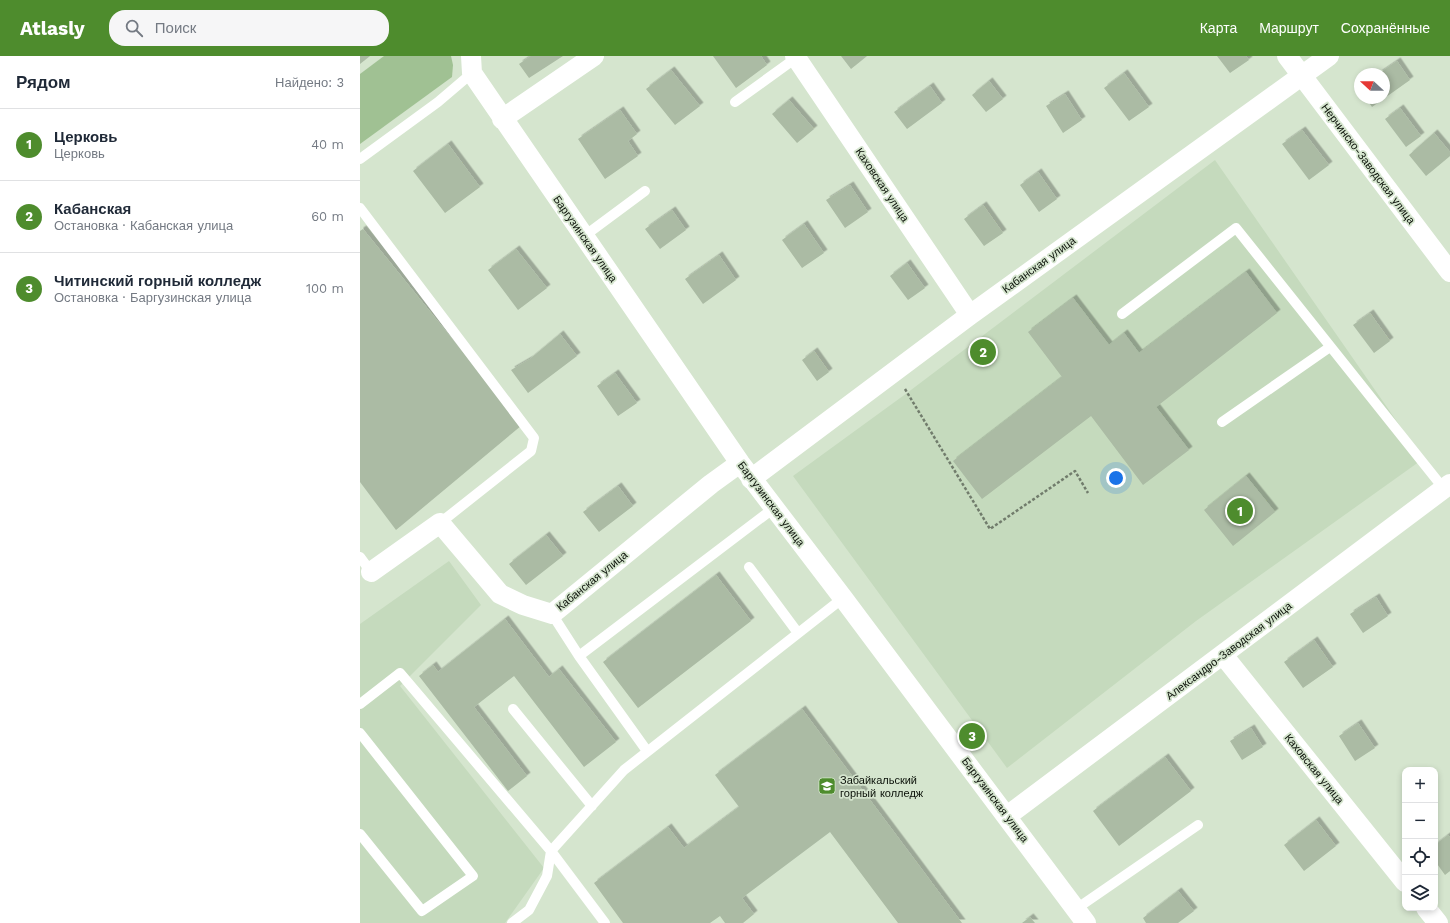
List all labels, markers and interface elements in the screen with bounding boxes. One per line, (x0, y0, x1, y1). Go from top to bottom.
search box (109, 10, 389, 46)
text: Atlasly (20, 17, 85, 40)
icon: search (123, 17, 145, 39)
text: Поиск (155, 19, 196, 37)
text: Карта (1200, 20, 1237, 36)
text: Маршрут (1259, 20, 1319, 36)
text: Сохранённые (1341, 20, 1430, 36)
north arrow (1354, 68, 1390, 104)
text: Рядом (16, 72, 71, 92)
text: Найдено: 3 (275, 75, 344, 90)
street label: Нерчинско-Заводская улица (1318, 101, 1418, 227)
text: Церковь (54, 128, 118, 146)
text: 1 (26, 137, 32, 152)
text: 40 m (311, 137, 344, 152)
text: Церковь (54, 146, 105, 161)
street label: Каховская улица (852, 146, 912, 225)
street label: Баргузинская улица (550, 193, 620, 286)
text: Кабанская (54, 200, 131, 218)
text: 2 (25, 209, 33, 224)
text: 60 m (311, 209, 344, 224)
text: Остановка · Кабанская улица (54, 218, 233, 233)
street label: Кабанская улица (1000, 234, 1079, 296)
text: Читинский горный колледж (54, 272, 261, 290)
text: 3 (25, 281, 33, 296)
text: 100 m (306, 281, 344, 296)
text: Остановка · Баргузинская улица (54, 290, 252, 305)
pin: 2 (970, 337, 996, 367)
street label: Баргузинская улица (735, 459, 808, 550)
your location (1106, 468, 1126, 488)
pin: 1 (1227, 496, 1253, 526)
street label: Кабанская улица (554, 548, 631, 614)
street label: Александро-Заводская улица (1164, 599, 1295, 703)
pin: 3 (959, 721, 985, 751)
street label: Каховская улица (1282, 731, 1347, 807)
street label: Баргузинская улица (959, 755, 1032, 846)
map controls (1402, 767, 1438, 911)
button: + (1402, 767, 1438, 803)
place label: Забайкальский горный колледж (840, 774, 924, 800)
school or university icon: Забайкальский горный колледж (817, 776, 837, 796)
button: − (1402, 803, 1438, 839)
button: locate (1402, 839, 1438, 875)
button: layers (1402, 875, 1438, 911)

